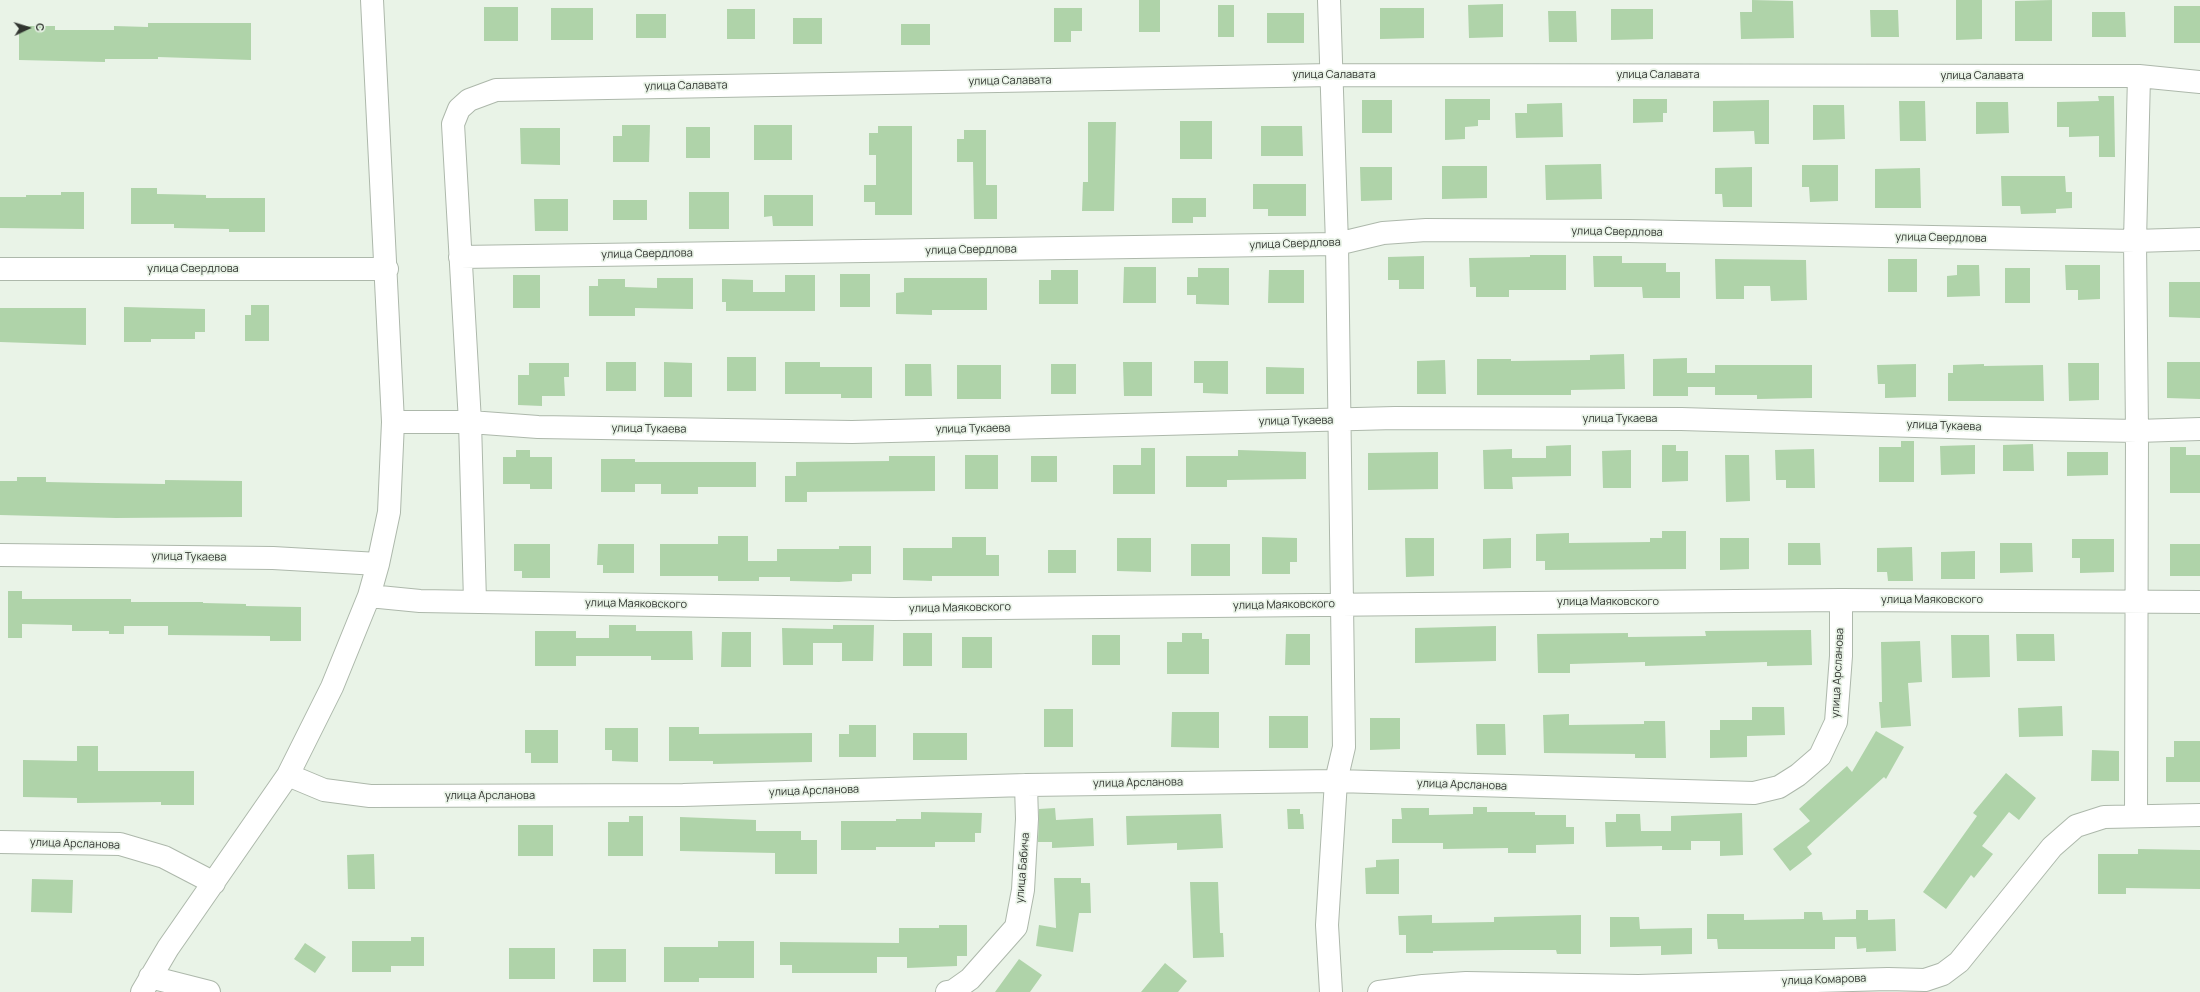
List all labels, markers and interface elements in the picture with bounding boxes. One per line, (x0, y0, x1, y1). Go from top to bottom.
north arrow (8, 8, 48, 48)
text: С (33, 23, 48, 32)
street label: улица Салавата (1292, 68, 1376, 82)
street label: улица Салавата (1616, 68, 1700, 82)
street label: улица Салавата (1940, 69, 2024, 83)
street label: улица Салавата (968, 74, 1052, 88)
street label: улица Салавата (644, 79, 728, 93)
street label: улица Свердлова (1571, 225, 1663, 239)
street label: улица Свердлова (1895, 231, 1987, 245)
street label: улица Свердлова (1249, 236, 1341, 252)
street label: улица Свердлова (925, 243, 1017, 257)
street label: улица Свердлова (601, 247, 693, 261)
street label: улица Свердлова (147, 262, 239, 276)
street label: улица Тукаева (1583, 412, 1657, 426)
street label: улица Тукаева (1258, 414, 1334, 428)
street label: улица Тукаева (1906, 418, 1982, 434)
street label: улица Тукаева (611, 422, 687, 436)
street label: улица Тукаева (935, 422, 1011, 436)
street label: улица Тукаева (151, 550, 227, 564)
street label: улица Маяковского (1881, 593, 1983, 607)
street label: улица Маяковского (1557, 595, 1659, 609)
street label: улица Маяковского (585, 597, 687, 611)
street label: улица Маяковского (1233, 598, 1335, 612)
street label: улица Маяковского (909, 601, 1011, 615)
street label: улица Арсланова (1829, 628, 1847, 718)
street label: улица Арсланова (1093, 776, 1183, 790)
street label: улица Арсланова (1417, 777, 1507, 793)
street label: улица Арсланова (769, 783, 859, 799)
street label: улица Арсланова (445, 789, 535, 803)
street label: улица Бабича (1013, 832, 1033, 904)
street label: улица Арсланова (30, 836, 120, 852)
street label: улица Комарова (1781, 972, 1867, 988)

